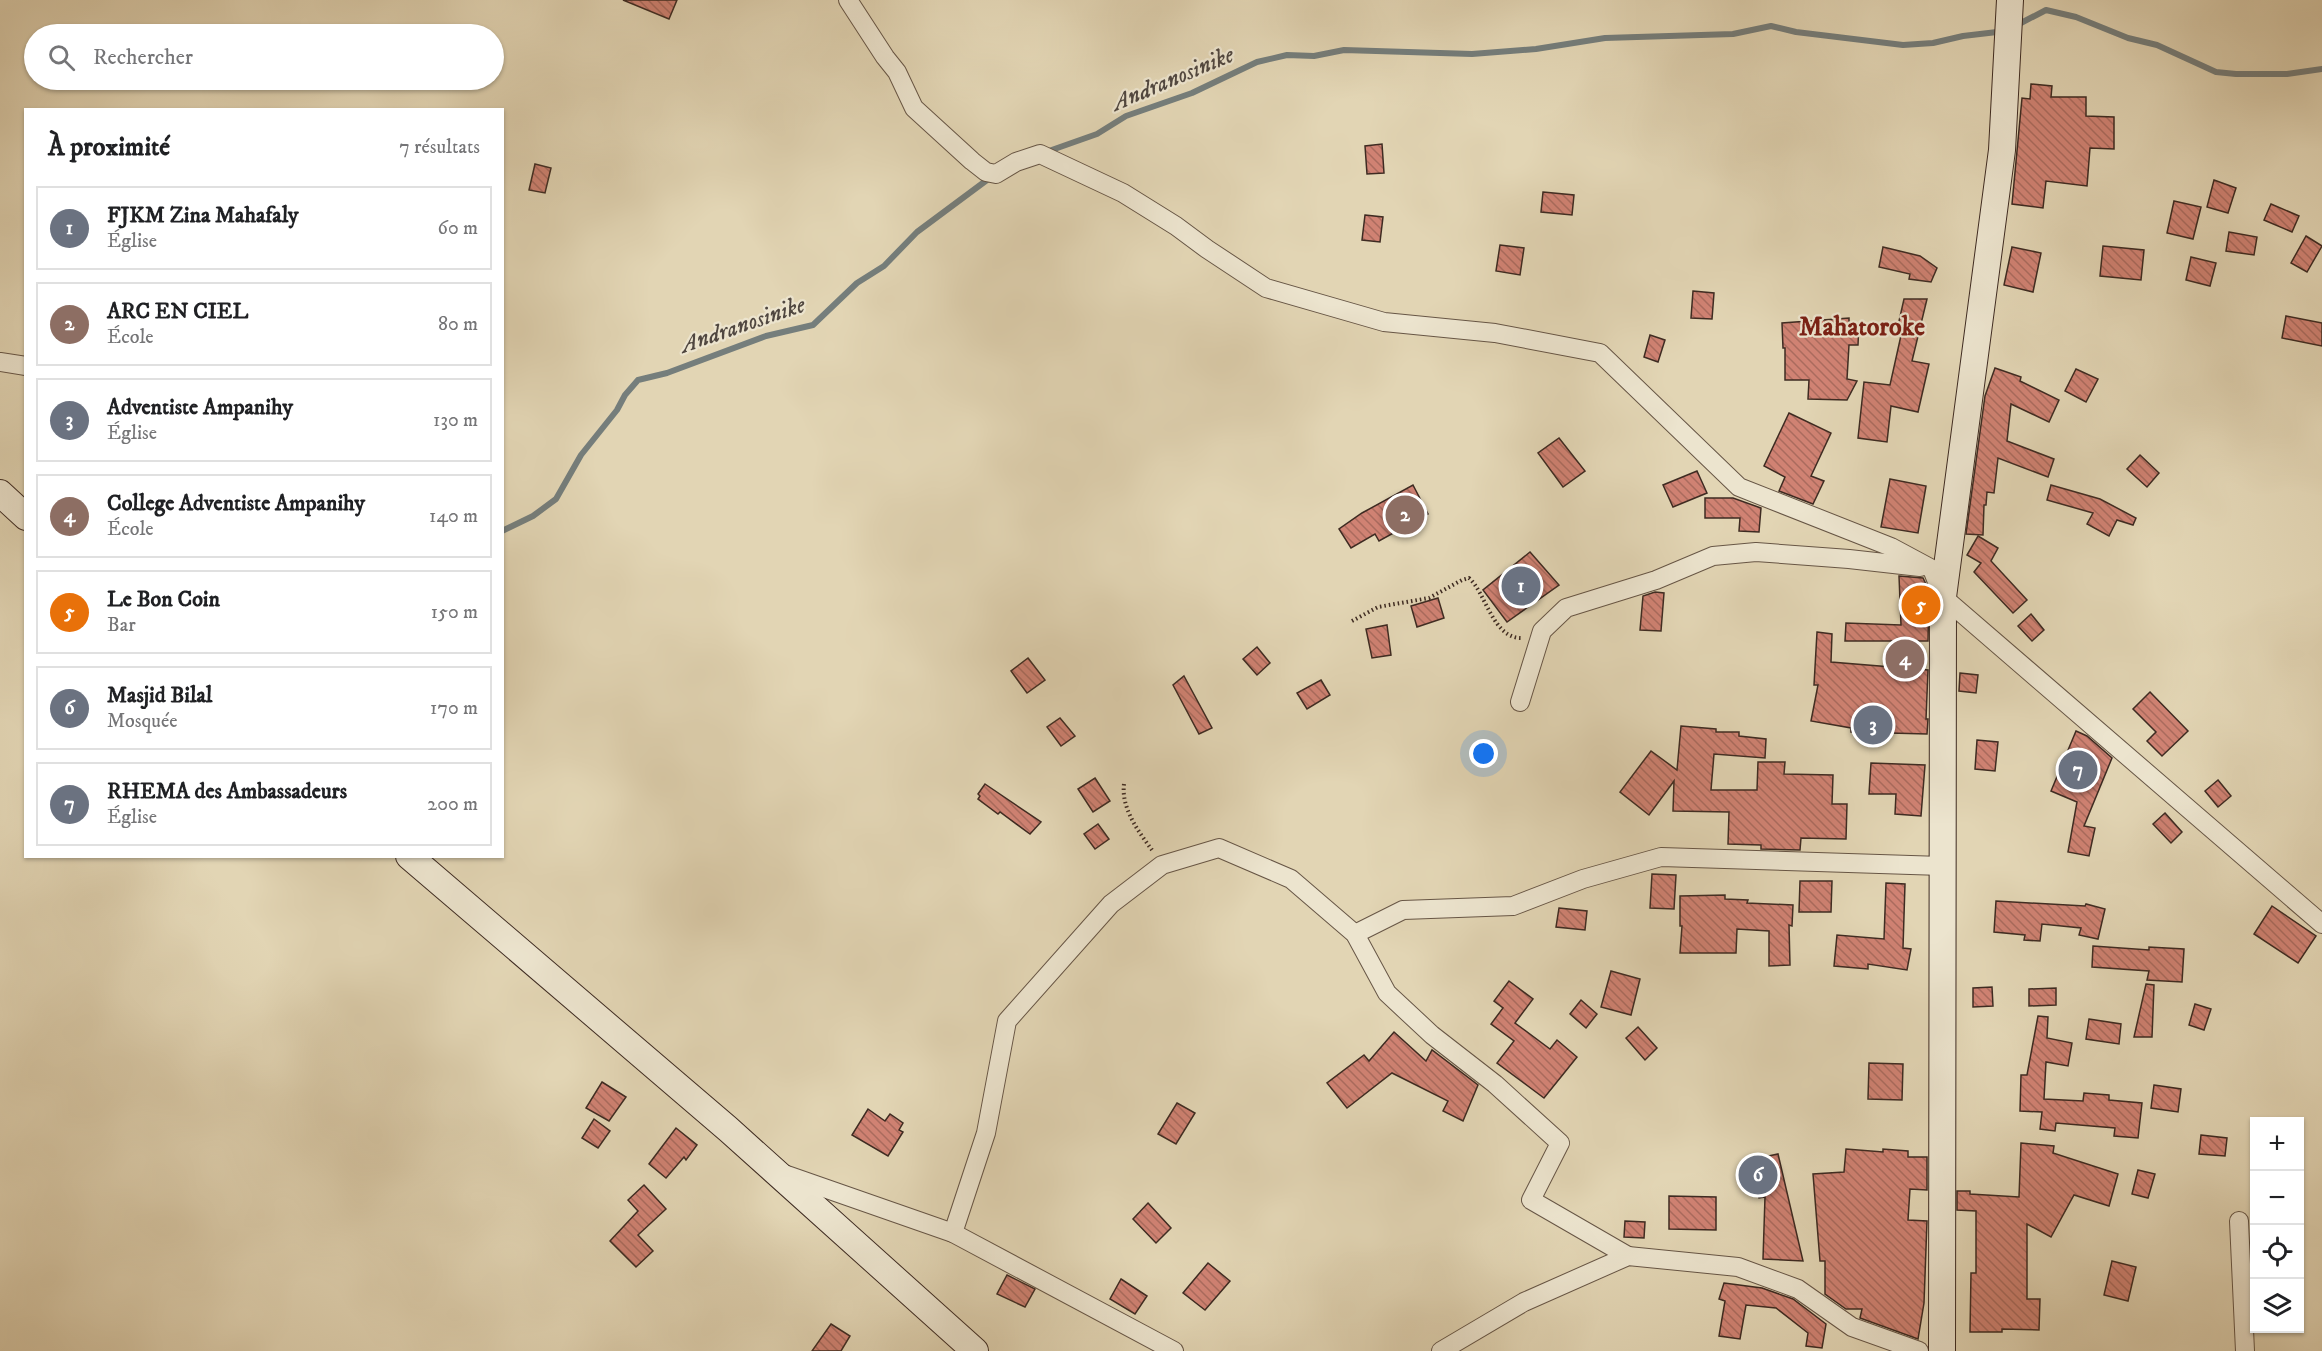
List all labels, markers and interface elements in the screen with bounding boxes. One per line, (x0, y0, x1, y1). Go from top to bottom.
search box (24, 24, 504, 90)
water label: Andranosinike (1105, 40, 1239, 119)
icon: search (45, 41, 78, 74)
text: Rechercher (93, 44, 193, 71)
text: À proximité (48, 131, 170, 164)
text: 7 résultats (399, 135, 480, 160)
text: FJKM Zina Mahafaly (107, 202, 298, 229)
text: 1 (66, 216, 73, 241)
text: 60 m (438, 216, 478, 241)
text: Église (107, 229, 157, 254)
water label: Andranosinike (674, 289, 810, 361)
text: ARC EN CIEL (107, 298, 248, 325)
district label: Mahatoroke (1799, 311, 1925, 344)
text: 2 (65, 312, 74, 337)
text: 80 m (438, 312, 478, 337)
text: École (107, 325, 154, 350)
text: Adventiste Ampanihy (107, 394, 293, 421)
text: 3 (66, 408, 73, 433)
text: 130 m (433, 408, 478, 433)
text: Église (107, 421, 157, 446)
text: College Adventiste Ampanihy (107, 490, 365, 517)
pin: 2 (1386, 492, 1424, 538)
text: 4 (64, 504, 75, 529)
text: 140 m (429, 504, 478, 529)
text: École (107, 517, 154, 542)
pin: 1 (1502, 564, 1540, 608)
pin: 5 (1902, 582, 1940, 628)
text: Le Bon Coin (107, 586, 220, 613)
text: 5 (65, 600, 74, 625)
text: 150 m (431, 600, 478, 625)
text: Bar (107, 613, 136, 638)
pin: 4 (1886, 636, 1924, 682)
text: Masjid Bilal (107, 682, 212, 709)
text: 6 (64, 696, 75, 721)
text: 170 m (430, 696, 478, 721)
pin: 3 (1854, 702, 1892, 748)
text: Mosquée (107, 709, 178, 734)
your location (1469, 739, 1498, 768)
pin: 7 (2058, 748, 2098, 792)
text: RHEMA des Ambassadeurs (107, 778, 347, 805)
text: 7 (64, 792, 75, 817)
text: 200 m (427, 792, 478, 817)
text: Église (107, 805, 157, 830)
map controls (2250, 1117, 2304, 1333)
button: + (2250, 1117, 2304, 1171)
pin: 6 (1738, 1152, 1778, 1198)
button: − (2250, 1171, 2304, 1225)
button: locate (2250, 1225, 2304, 1279)
button: layers (2250, 1279, 2304, 1333)

